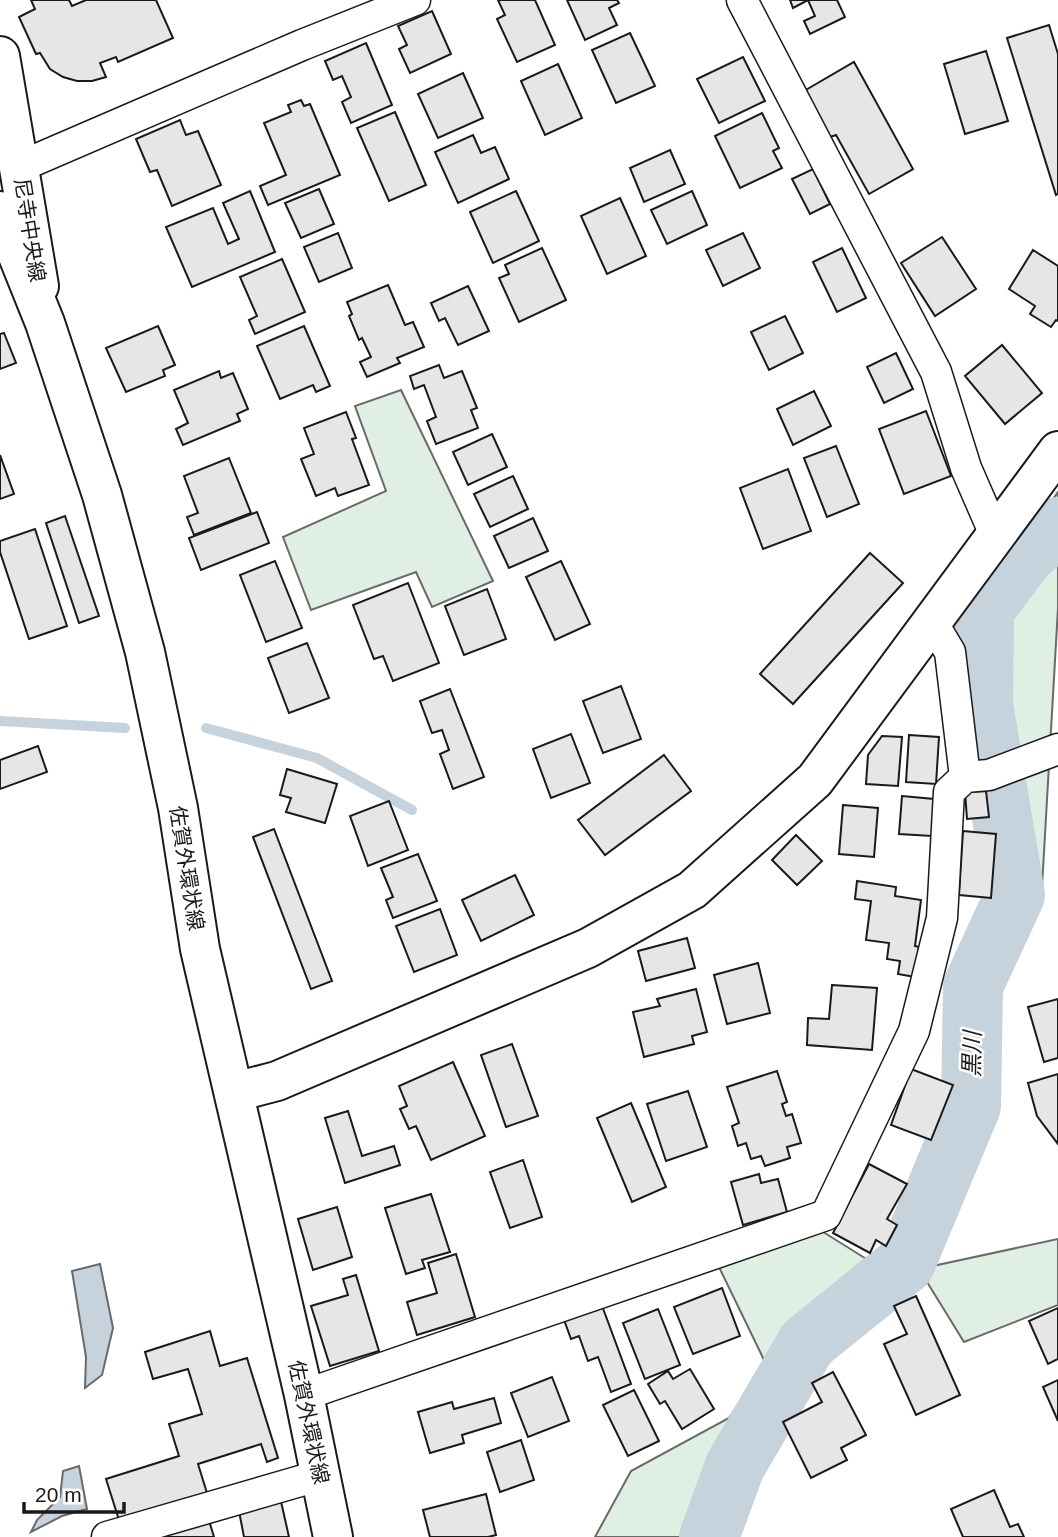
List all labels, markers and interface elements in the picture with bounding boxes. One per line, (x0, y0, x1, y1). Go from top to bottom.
street label: 尼寺中央線 (10, 176, 50, 284)
street label: 佐賀外環状線 (166, 804, 208, 932)
water label: 黒川 (959, 1028, 985, 1077)
street label: 佐賀外環状線 (285, 1358, 333, 1486)
scale bar (24, 1470, 124, 1514)
text: 20 m (35, 1483, 82, 1506)

